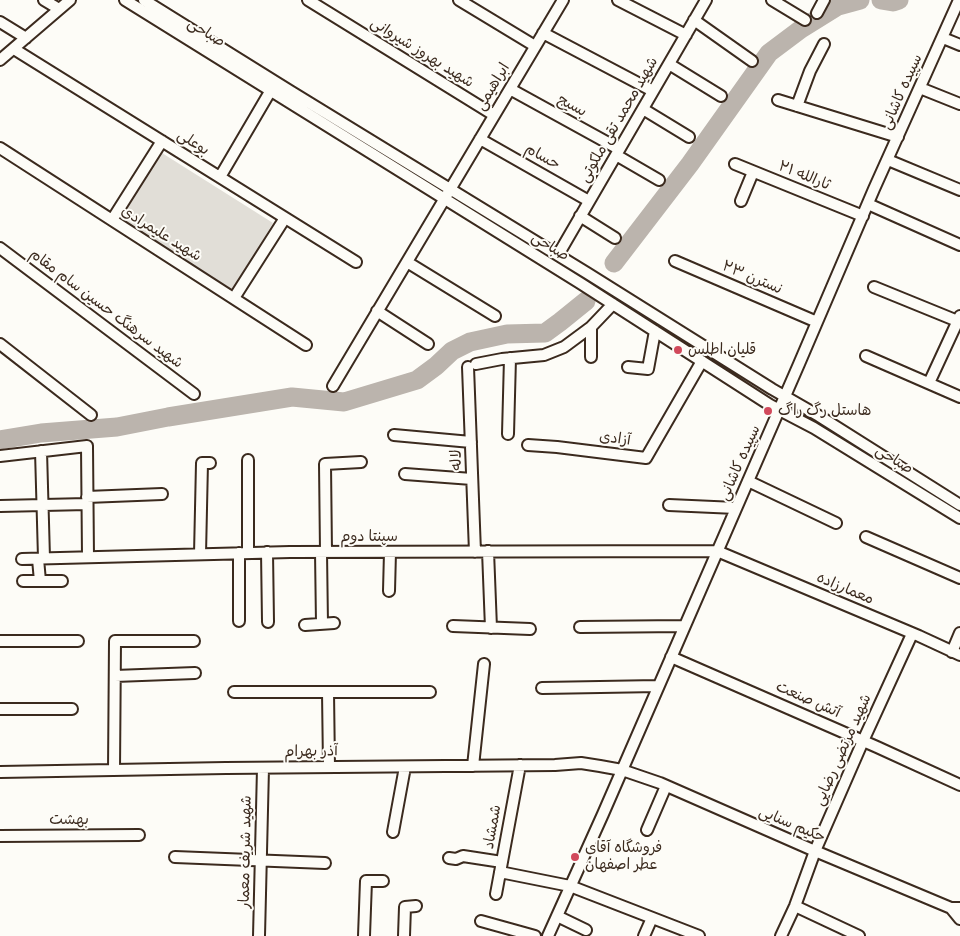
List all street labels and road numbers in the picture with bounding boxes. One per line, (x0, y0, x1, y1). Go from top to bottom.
street label: شهید بهروز شیروانی (367, 14, 477, 92)
street label: صباحی (184, 15, 228, 51)
street label: سپیده کاشانی (877, 51, 927, 133)
street label: شهید محمد تقی ملکوتی (576, 54, 662, 186)
street label: ابراهیمی (472, 60, 514, 114)
street label: بسیج (554, 91, 590, 121)
street label: بوعلی (174, 126, 212, 160)
street label: حسام (521, 140, 563, 174)
street label: ثارالله ۲۱ (775, 157, 833, 195)
street label: شهید علیمرادی (117, 202, 205, 266)
street label: صباحی (528, 229, 572, 265)
street label: شهید سرهنگ حسین سام مقام (26, 245, 186, 373)
street label: نسترن ۲۳ (719, 257, 785, 299)
street label: سپیده کاشانی (715, 422, 765, 504)
street label: آزادی (598, 428, 632, 450)
street label: صباحی (872, 442, 916, 478)
street label: لاله (448, 449, 466, 471)
street label: سپنتا دوم (340, 528, 398, 546)
street label: معمارزاده (814, 569, 876, 609)
street label: آتش صنعت (773, 678, 843, 722)
street label: شهید مرتضی رضایی (810, 691, 876, 809)
street label: آذر بهرام (284, 743, 338, 761)
street label: شهید شریف معمار (236, 795, 256, 909)
street label: شمشاد (480, 803, 506, 851)
street label: حکیم سنایی (756, 803, 828, 847)
street label: بهشت (49, 811, 89, 829)

